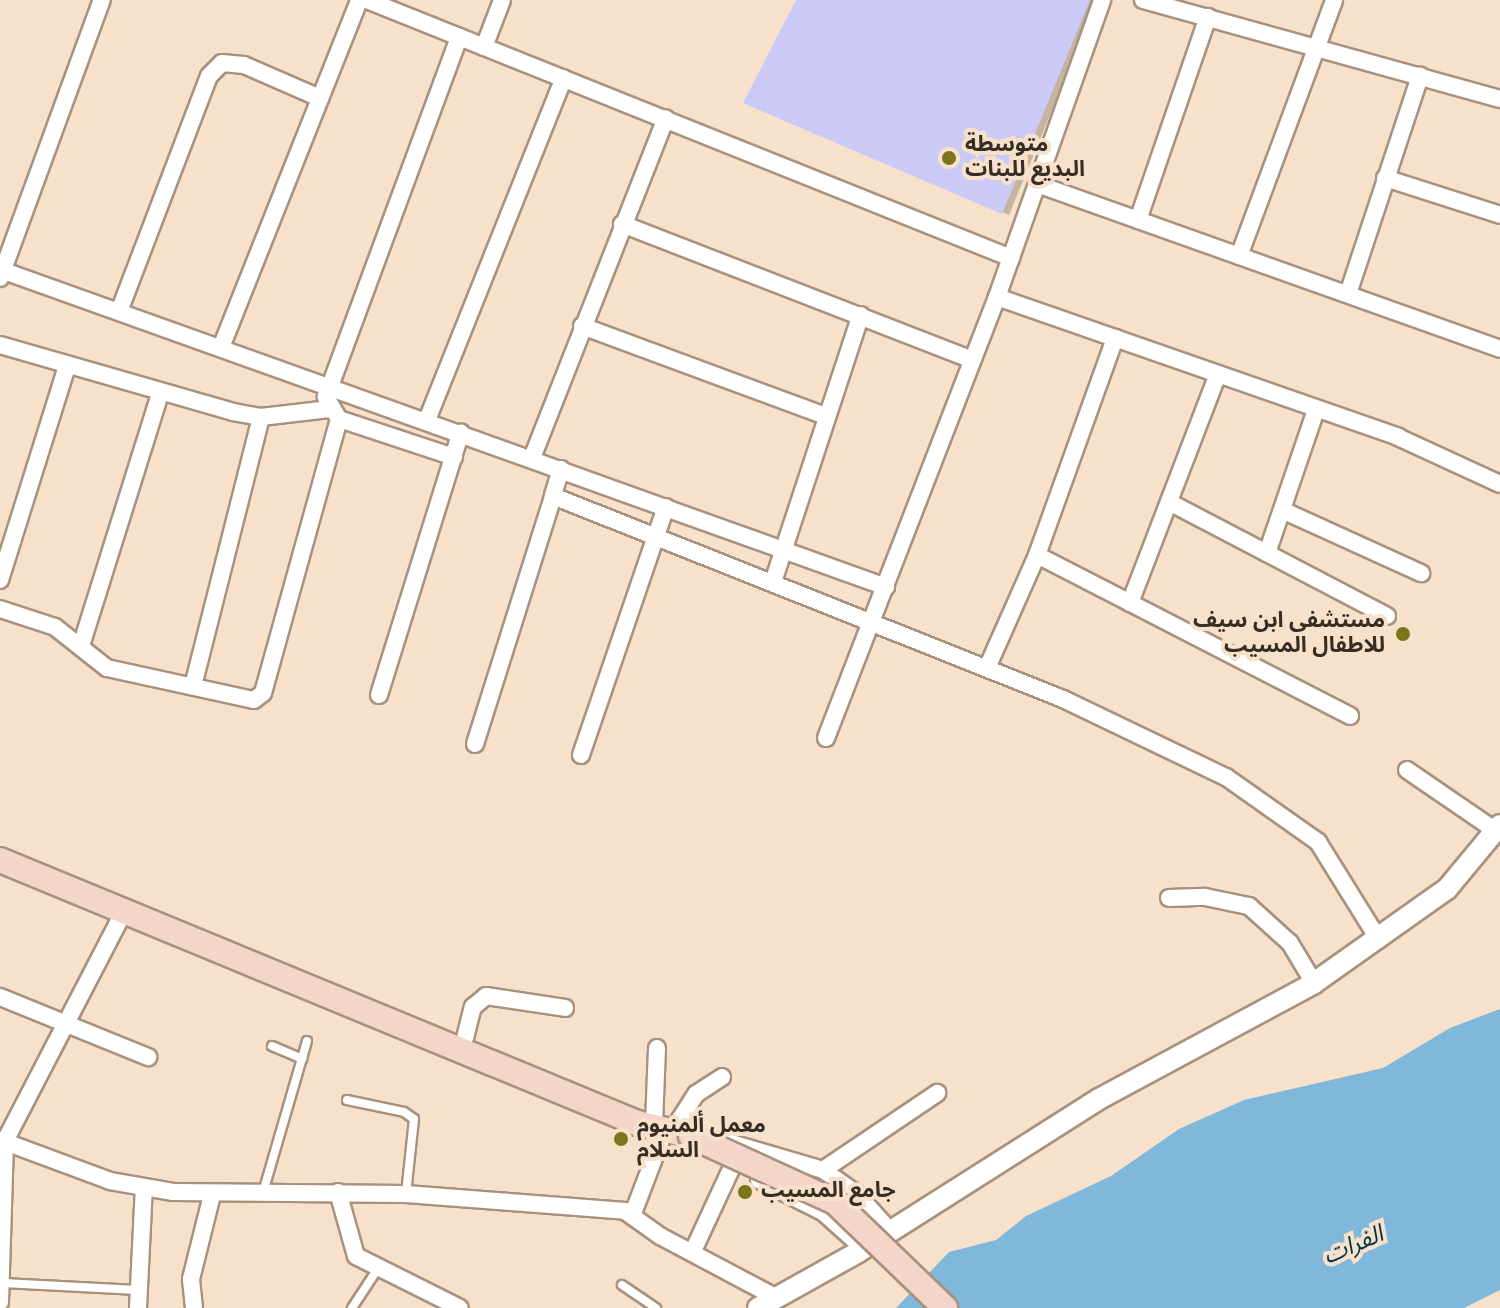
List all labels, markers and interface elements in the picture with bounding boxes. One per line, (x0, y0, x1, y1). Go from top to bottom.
place label: متوسطة البديع للبنات (965, 132, 1085, 184)
marker: متوسطة البديع للبنات (940, 149, 958, 167)
place label: مستشفى ابن سيف للاطفال المسيب (1193, 608, 1385, 660)
marker: مستشفى ابن سيف للاطفال المسيب (1392, 623, 1414, 645)
place label: معمل ألمنيوم السلام (637, 1113, 766, 1164)
marker: معمل ألمنيوم السلام (612, 1130, 630, 1148)
place label: جامع المسيب (761, 1179, 895, 1205)
marker: جامع المسيب (736, 1183, 754, 1201)
water label: الفرات (1320, 1222, 1388, 1272)

